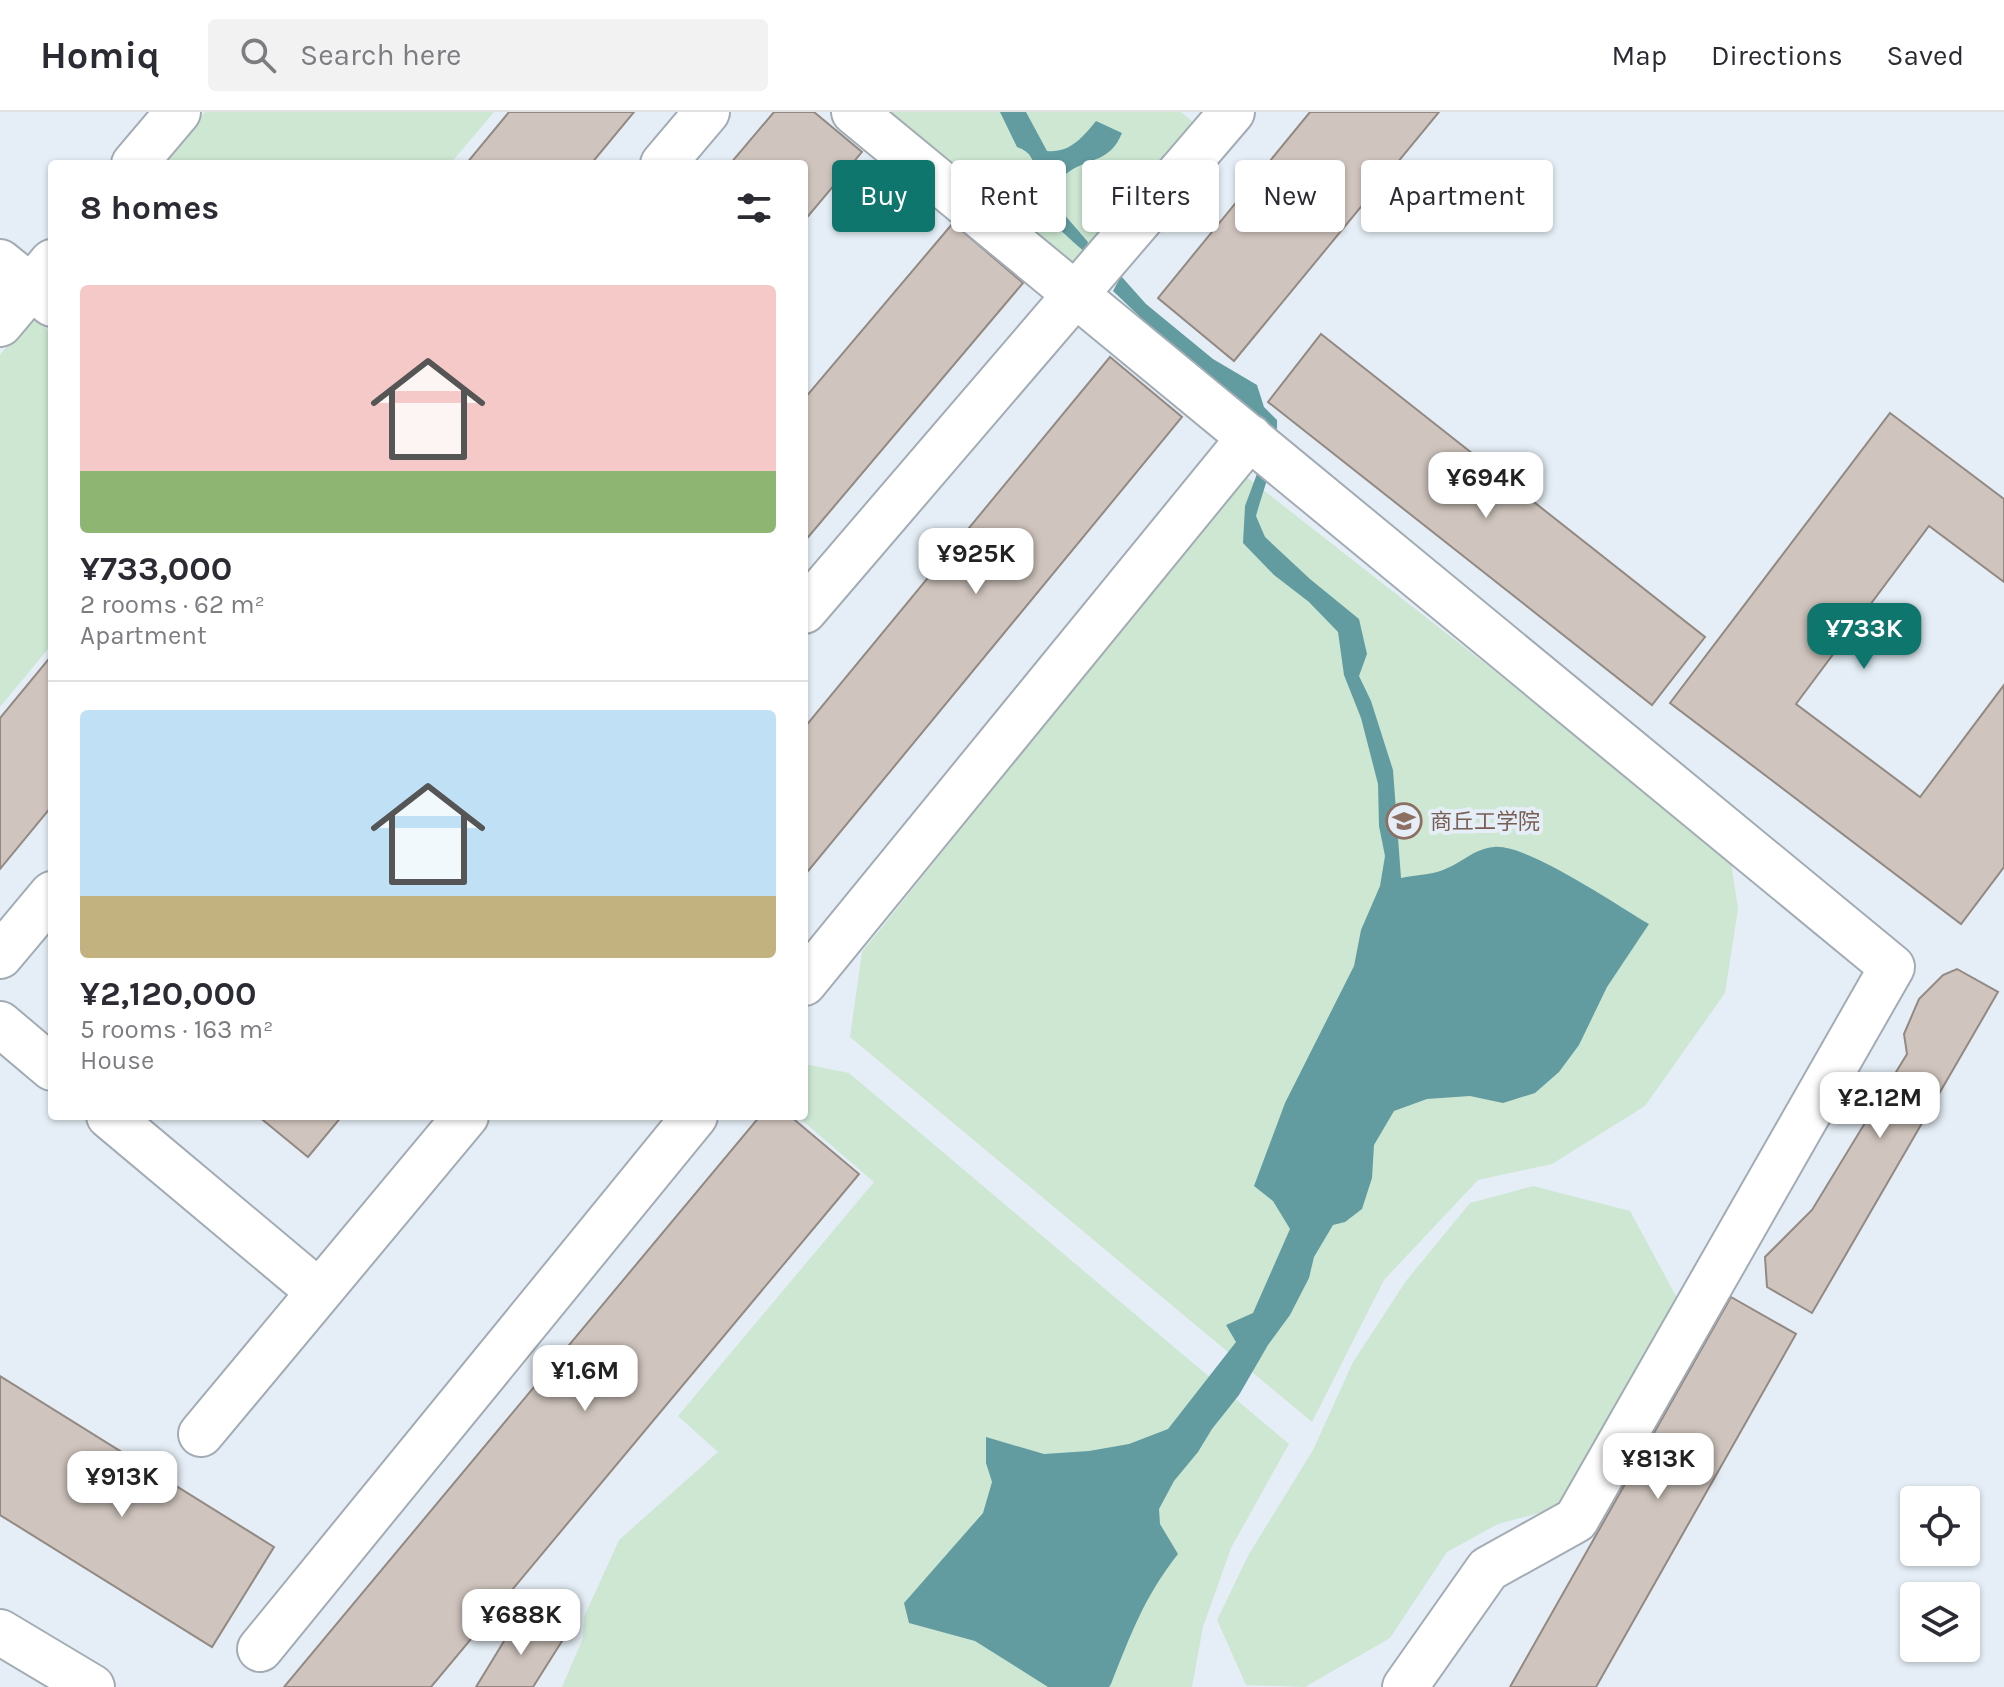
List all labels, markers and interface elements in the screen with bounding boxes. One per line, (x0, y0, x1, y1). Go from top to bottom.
search box (208, 19, 768, 91)
text: Homiq (40, 33, 160, 78)
icon: search (236, 33, 280, 77)
text: Search here (300, 37, 461, 73)
text: Map (1612, 39, 1667, 72)
text: Directions (1711, 39, 1843, 72)
text: Saved (1887, 39, 1964, 72)
chip: Buy (832, 160, 935, 232)
chip: Rent (951, 160, 1066, 232)
chip: Filters (1082, 160, 1219, 232)
chip: New (1235, 160, 1345, 232)
chip: Apartment (1361, 160, 1553, 232)
icon: filters (732, 186, 776, 230)
text: 8 homes (80, 188, 219, 228)
icon: home (356, 337, 500, 481)
pin: ¥694K (1430, 452, 1542, 520)
text: ¥694K (1446, 462, 1526, 493)
pin: ¥925K (920, 528, 1032, 596)
text: ¥925K (937, 538, 1015, 569)
text: ¥733,000 (80, 549, 232, 589)
text: 2 rooms · 62 m² (80, 589, 265, 620)
pin: ¥733K (1808, 603, 1920, 671)
text: ¥733K (1825, 613, 1903, 644)
text: Apartment (80, 620, 207, 651)
icon: home (356, 762, 500, 906)
school or university icon: 商丘工学院 (1385, 802, 1423, 840)
place label: 商丘工学院 (1430, 809, 1540, 835)
text: ¥2,120,000 (80, 974, 256, 1014)
text: 5 rooms · 163 m² (80, 1014, 273, 1045)
text: House (80, 1045, 154, 1076)
pin: ¥2.12M (1815, 1072, 1945, 1140)
text: ¥2.12M (1838, 1082, 1922, 1113)
pin: ¥1.6M (529, 1345, 641, 1413)
text: ¥1.6M (551, 1355, 619, 1386)
pin: ¥813K (1602, 1433, 1714, 1501)
text: ¥813K (1621, 1443, 1695, 1474)
pin: ¥913K (66, 1451, 178, 1519)
text: ¥913K (85, 1461, 159, 1492)
map controls (1900, 1486, 1980, 1662)
button: locate (1900, 1486, 1980, 1566)
button: layers (1900, 1582, 1980, 1662)
pin: ¥688K (465, 1589, 577, 1657)
text: ¥688K (480, 1599, 562, 1630)

